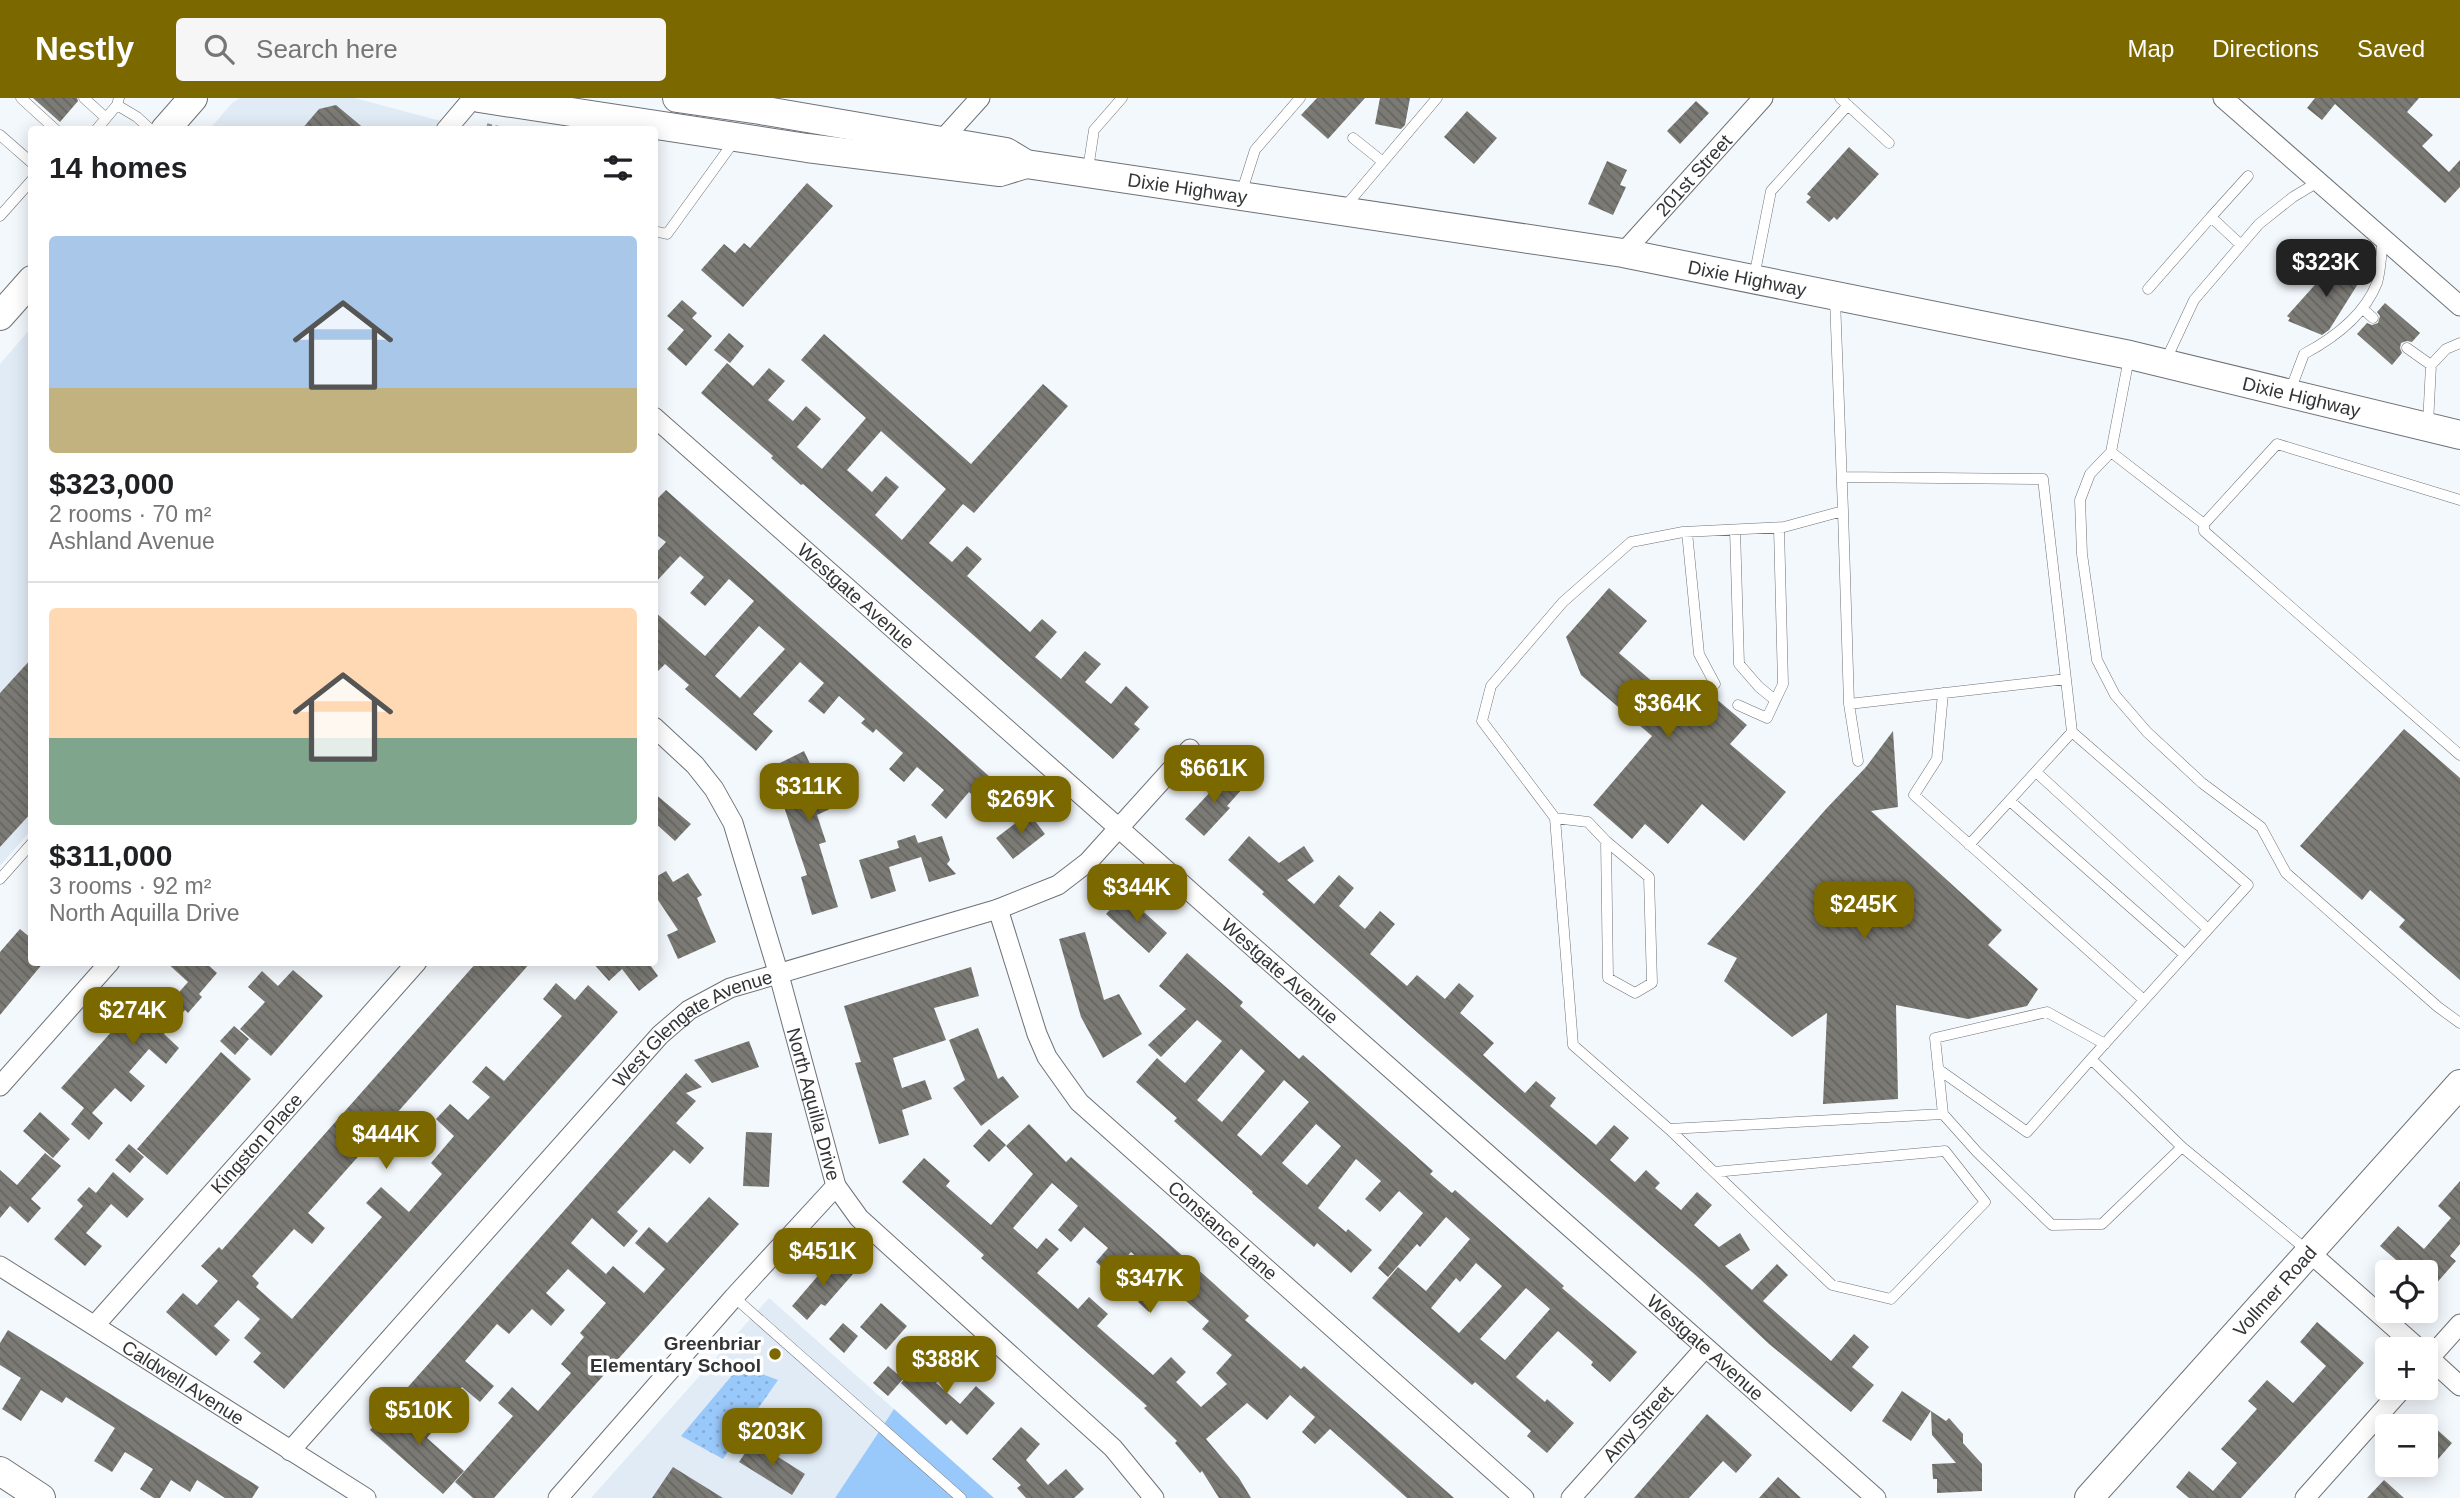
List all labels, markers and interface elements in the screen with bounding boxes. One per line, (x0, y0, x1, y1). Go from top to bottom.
search box (176, 18, 666, 81)
text: Nestly (35, 30, 134, 67)
icon: search (200, 30, 238, 68)
text: Search here (256, 34, 398, 64)
text: Map (2128, 35, 2174, 62)
text: Directions (2212, 35, 2319, 62)
text: Saved (2357, 35, 2425, 62)
street label: 201st Street (1651, 129, 1736, 220)
icon: filters (599, 149, 637, 187)
text: 14 homes (49, 151, 187, 184)
street label: Dixie Highway (1126, 169, 1249, 207)
pin: $323K (2277, 240, 2375, 299)
text: $323K (2292, 249, 2360, 275)
street label: Dixie Highway (1686, 256, 1809, 300)
icon: home (280, 282, 406, 408)
street label: Dixie Highway (2241, 372, 2363, 421)
text: $323,000 (49, 467, 174, 500)
text: 2 rooms · 70 m² (49, 501, 211, 527)
text: Ashland Avenue (49, 528, 215, 554)
street label: Westgate Avenue (794, 539, 919, 653)
icon: home (280, 654, 406, 780)
pin: $364K (1619, 680, 1717, 740)
text: $364K (1634, 690, 1702, 716)
pin: $661K (1165, 746, 1263, 805)
text: $661K (1180, 755, 1248, 781)
pin: $311K (760, 764, 858, 823)
text: $311K (776, 773, 842, 799)
pin: $269K (972, 776, 1070, 836)
text: $269K (987, 786, 1055, 812)
text: $311,000 (49, 839, 172, 872)
pin: $344K (1088, 864, 1186, 924)
text: 3 rooms · 92 m² (49, 873, 211, 899)
text: $344K (1103, 874, 1171, 900)
pin: $245K (1815, 882, 1913, 941)
text: $245K (1830, 891, 1898, 917)
text: North Aquilla Drive (49, 900, 239, 926)
street label: Westgate Avenue (1218, 914, 1343, 1028)
street label: West Glengate Avenue (609, 966, 775, 1091)
pin: $274K (84, 988, 182, 1047)
text: $274K (99, 997, 167, 1023)
street label: North Aquilla Drive (783, 1025, 845, 1183)
street label: Kingston Place (206, 1089, 306, 1198)
pin: $444K (337, 1112, 435, 1171)
text: $444K (352, 1121, 420, 1147)
street label: Constance Lane (1164, 1176, 1282, 1284)
pin: $451K (774, 1228, 872, 1288)
text: $451K (789, 1238, 857, 1264)
street label: Vollmer Road (2229, 1241, 2320, 1340)
pin: $347K (1101, 1256, 1199, 1315)
map controls (2375, 1260, 2438, 1477)
button: locate (2375, 1260, 2438, 1323)
text: $347K (1116, 1265, 1184, 1291)
street label: Westgate Avenue (1643, 1290, 1768, 1404)
place label: Greenbriar Elementary School (590, 1333, 762, 1376)
street label: Caldwell Avenue (118, 1336, 248, 1429)
pin: $388K (897, 1336, 995, 1396)
button: + (2375, 1337, 2438, 1400)
marker: Greenbriar Elementary School (767, 1346, 783, 1362)
text: $388K (912, 1346, 980, 1372)
street label: Amy Street (1598, 1381, 1677, 1465)
pin: $510K (370, 1388, 468, 1447)
text: $510K (385, 1397, 453, 1423)
pin: $203K (723, 1408, 821, 1468)
button: − (2375, 1414, 2438, 1477)
text: $203K (738, 1418, 806, 1444)

